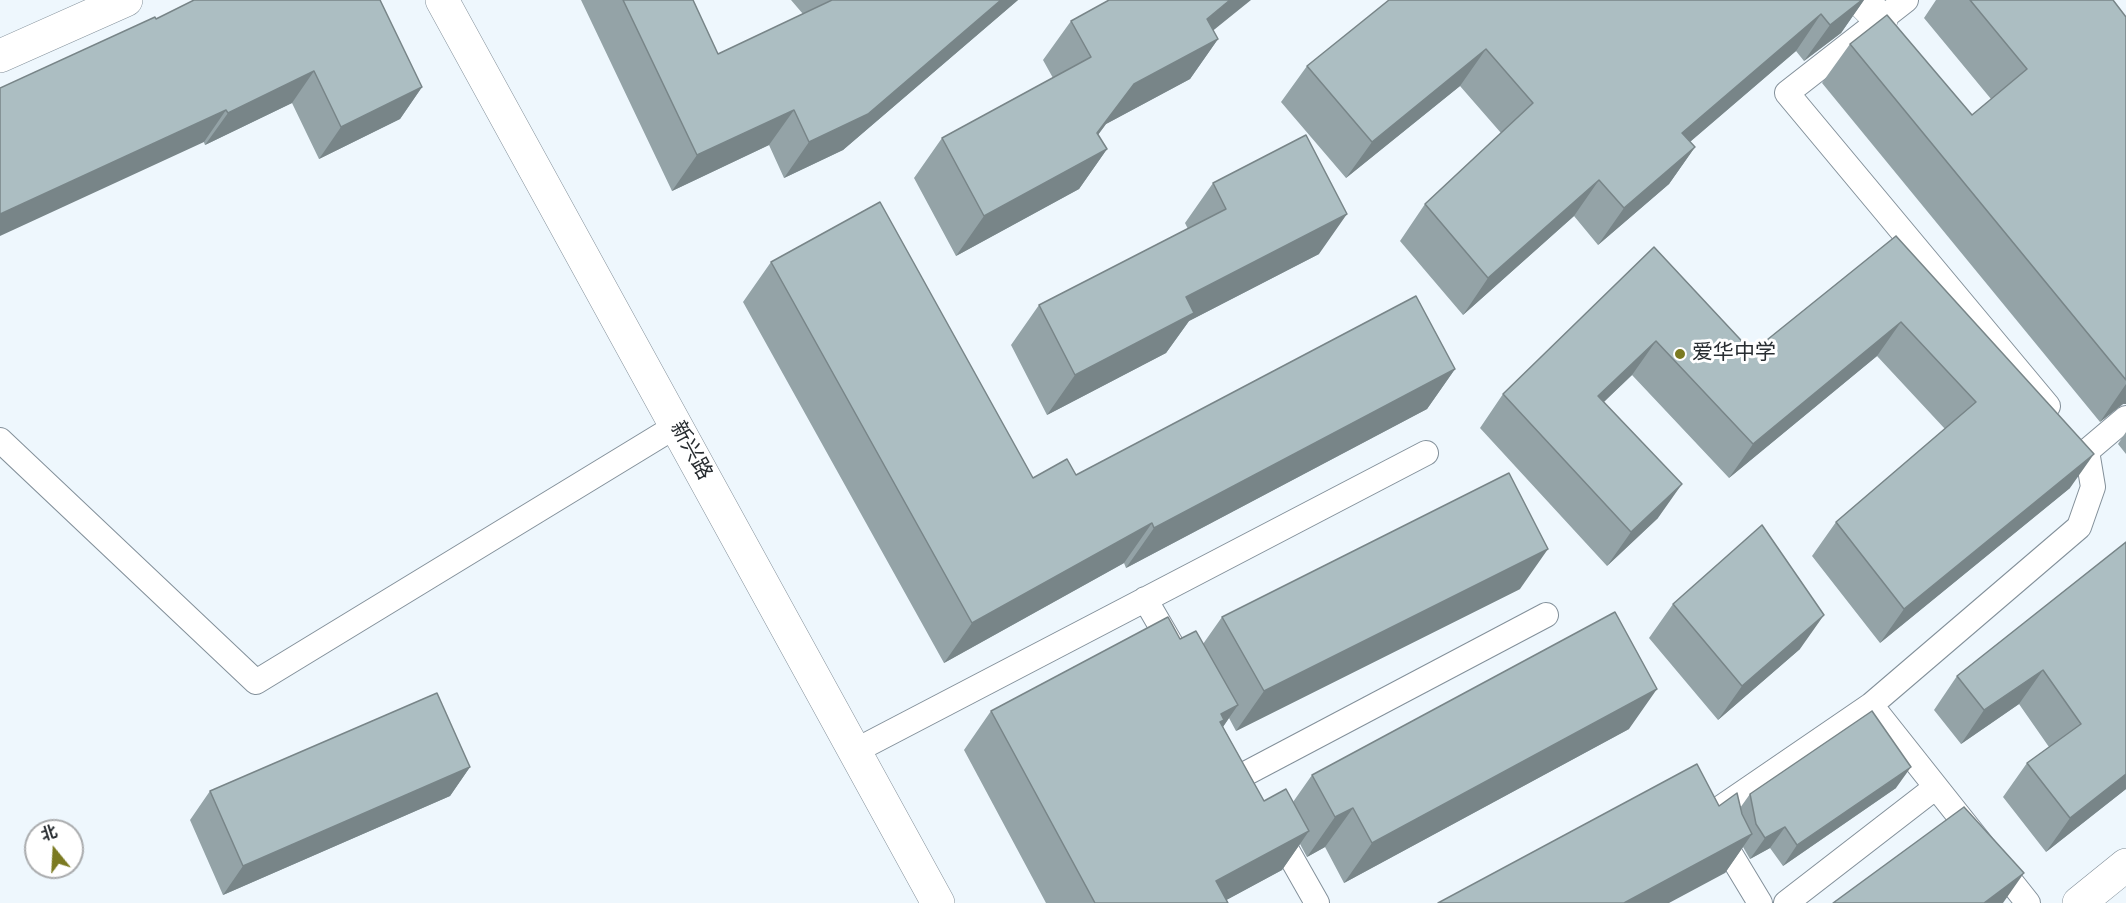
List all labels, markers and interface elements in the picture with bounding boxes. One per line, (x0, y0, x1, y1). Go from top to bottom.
place label: 爱华中学 (1692, 341, 1776, 367)
marker: 爱华中学 (1673, 347, 1687, 361)
street label: 新兴路 (664, 417, 716, 485)
north arrow (24, 819, 84, 879)
text: 北 (38, 821, 60, 847)

